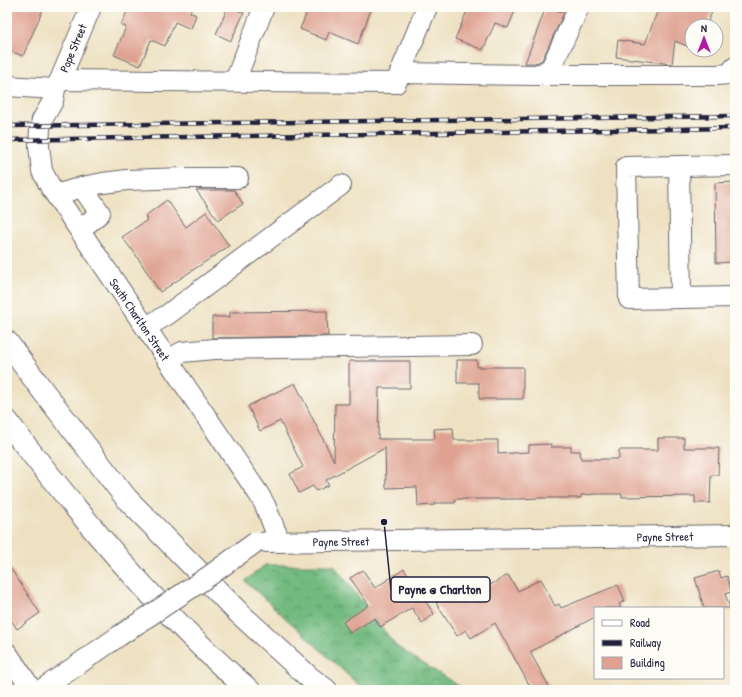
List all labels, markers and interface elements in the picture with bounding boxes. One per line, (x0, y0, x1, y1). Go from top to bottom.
north arrow (684, 18, 724, 58)
street label: Pope Street (55, 20, 91, 75)
text: N (701, 21, 707, 35)
street label: South Charlton Street (106, 275, 175, 365)
street label: Payne Street (637, 527, 694, 545)
street label: Payne Street (313, 532, 370, 550)
callout: Payne @ Charlton (391, 577, 490, 602)
text: Payne @ Charlton (399, 580, 481, 599)
legend (594, 607, 724, 679)
text: Road (630, 614, 650, 631)
text: Railway (630, 634, 661, 651)
text: Building (630, 654, 665, 671)

